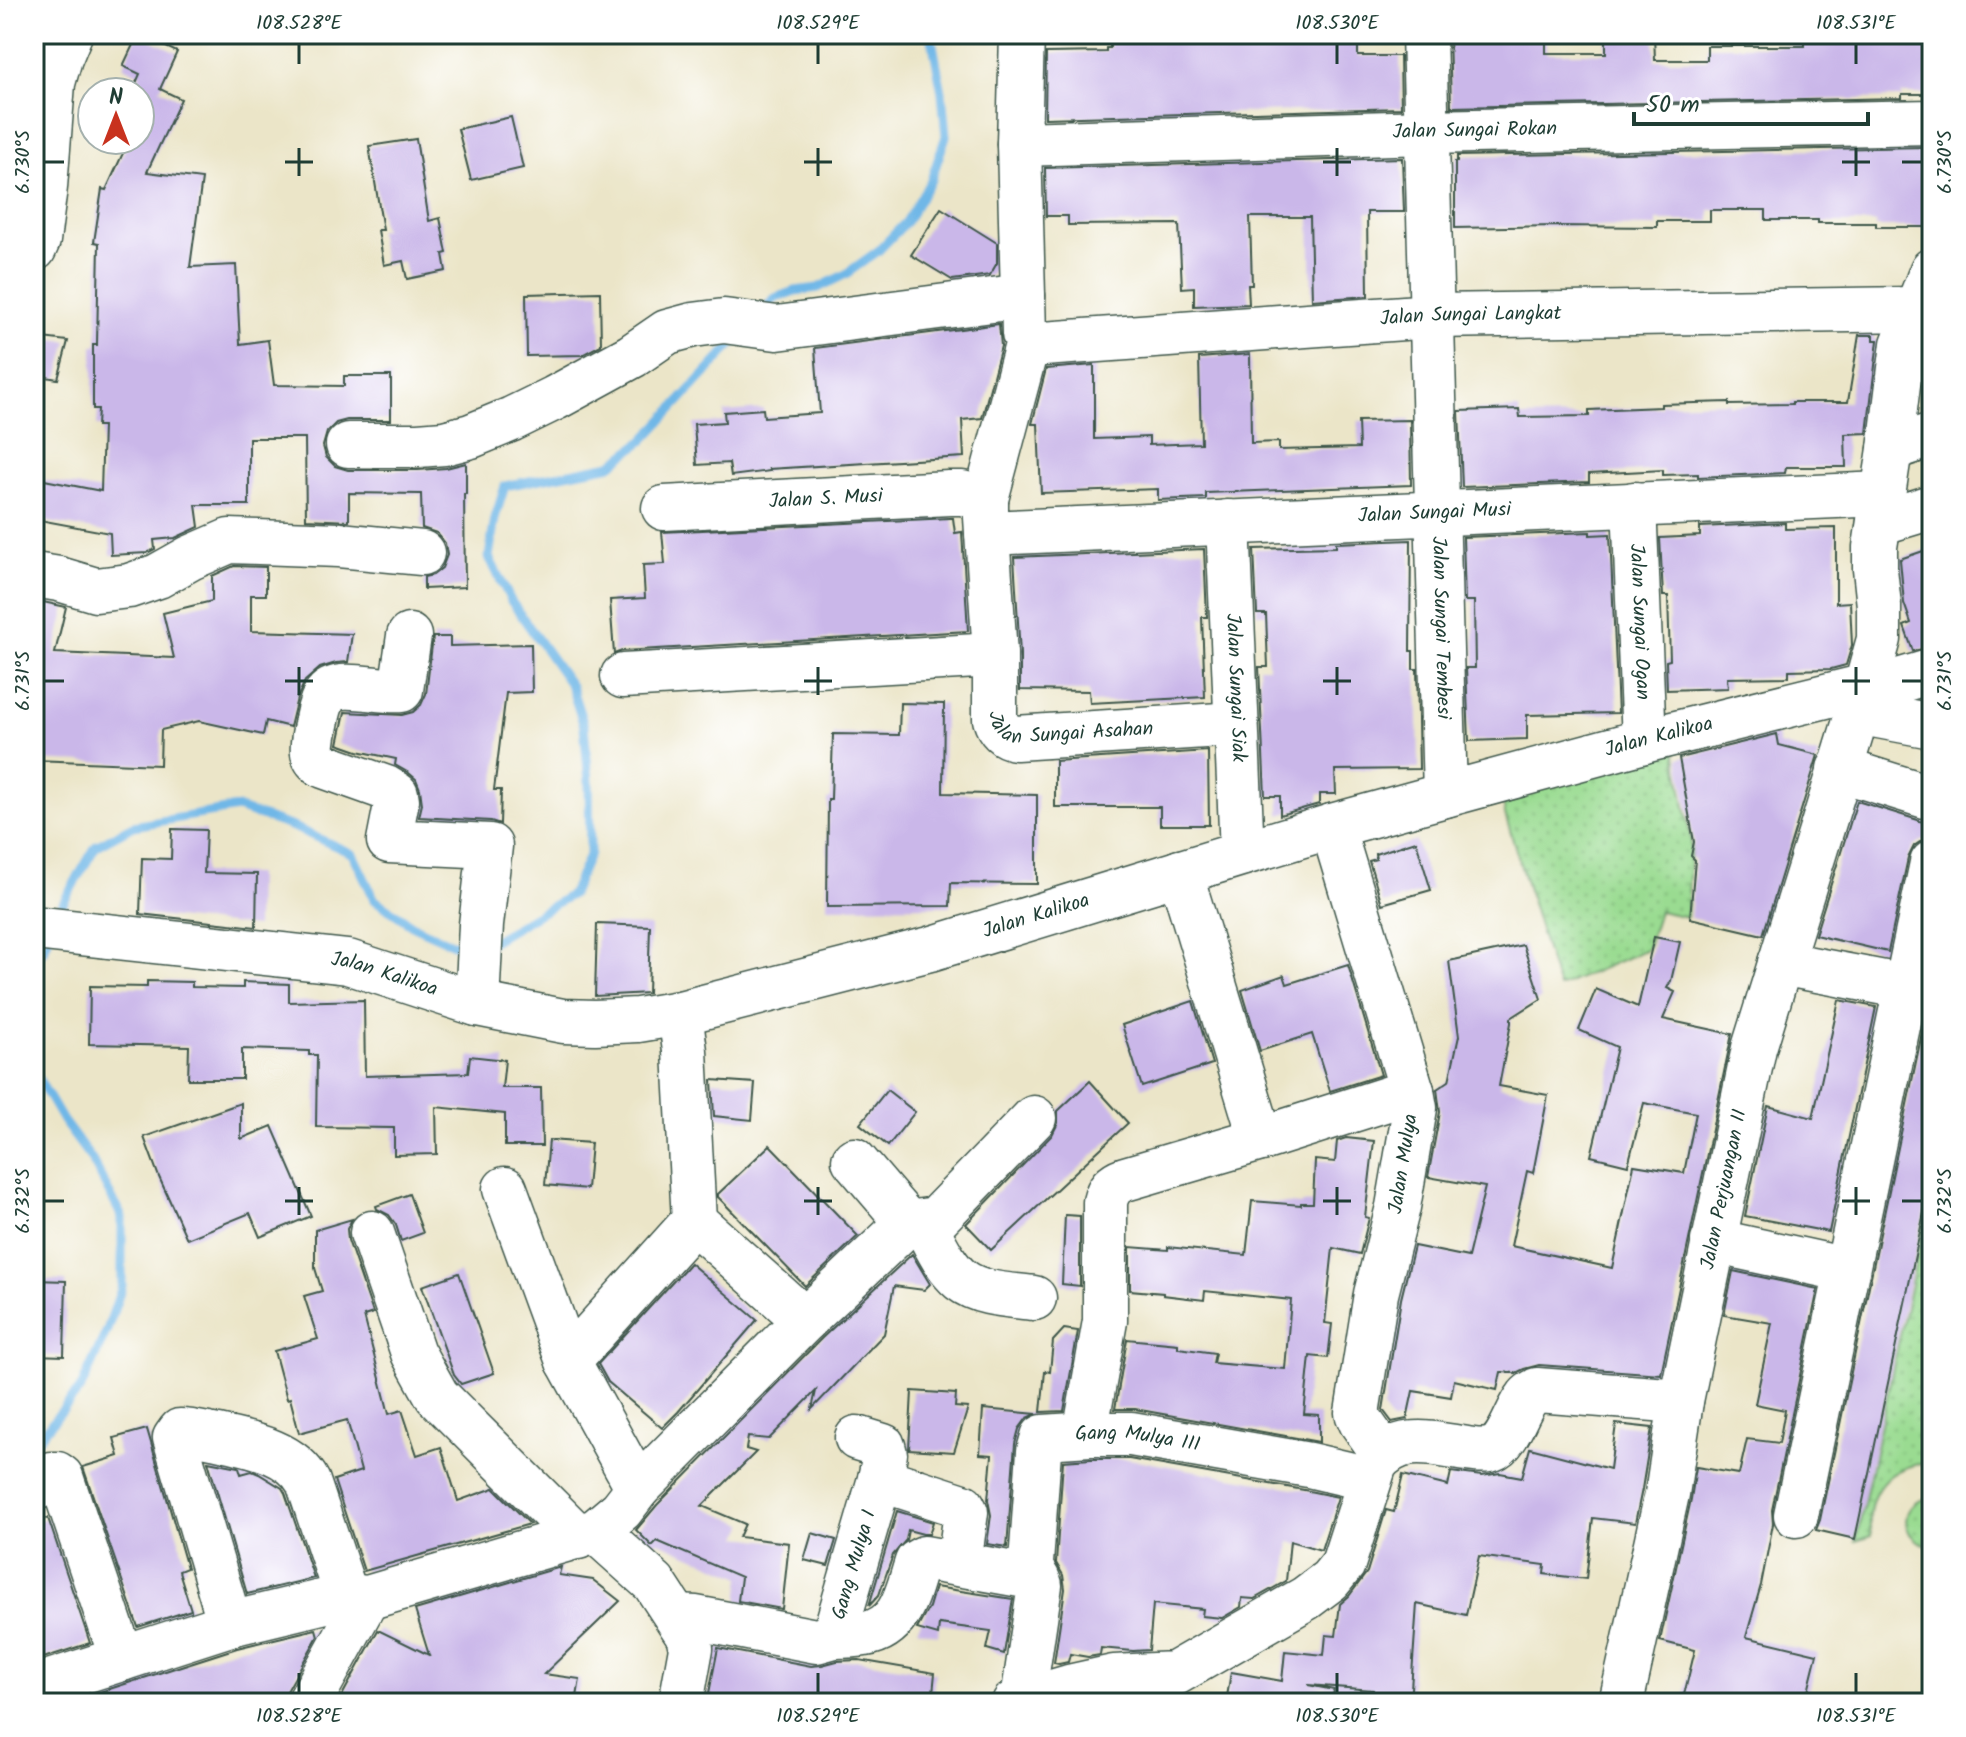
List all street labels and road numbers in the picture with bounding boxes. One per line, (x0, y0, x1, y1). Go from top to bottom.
street label: Jalan Sungai Rokan (1392, 113, 1557, 149)
street label: Jalan Sungai Langkat (1379, 298, 1562, 336)
street label: Jalan S. Musi (768, 480, 885, 518)
street label: Jalan Sungai Musi (1357, 494, 1513, 533)
street label: Jalan Sungai Tembesi (1422, 536, 1459, 721)
street label: Jalan Sungai Ogan (1620, 543, 1658, 701)
street label: Jalan Sungai Siak (1216, 613, 1254, 763)
street label: Jalan Kalikoa (1601, 708, 1716, 767)
street label: Jalan Sungai Asahan (979, 711, 1154, 754)
street label: Jalan Kalikoa (979, 885, 1094, 948)
street label: Jalan Kalikoa (329, 944, 442, 1006)
street label: Jalan Perjuangan II (1693, 1106, 1757, 1273)
street label: Jalan Mulya (1380, 1112, 1428, 1216)
street label: Gang Mulya III (1074, 1417, 1203, 1462)
street label: Gang Mulya I (824, 1506, 886, 1624)

